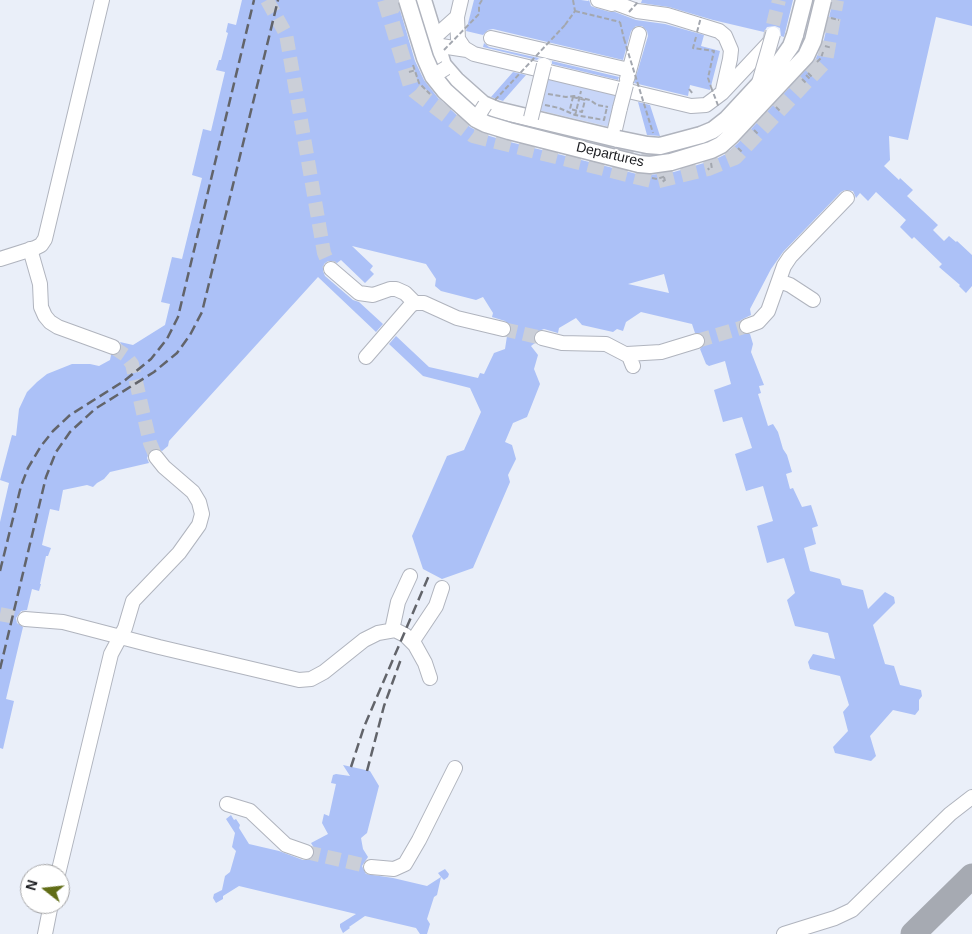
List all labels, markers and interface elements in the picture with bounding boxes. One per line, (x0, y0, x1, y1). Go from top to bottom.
street label: Departures (574, 139, 646, 171)
north arrow (20, 864, 70, 914)
text: N (22, 878, 41, 892)

